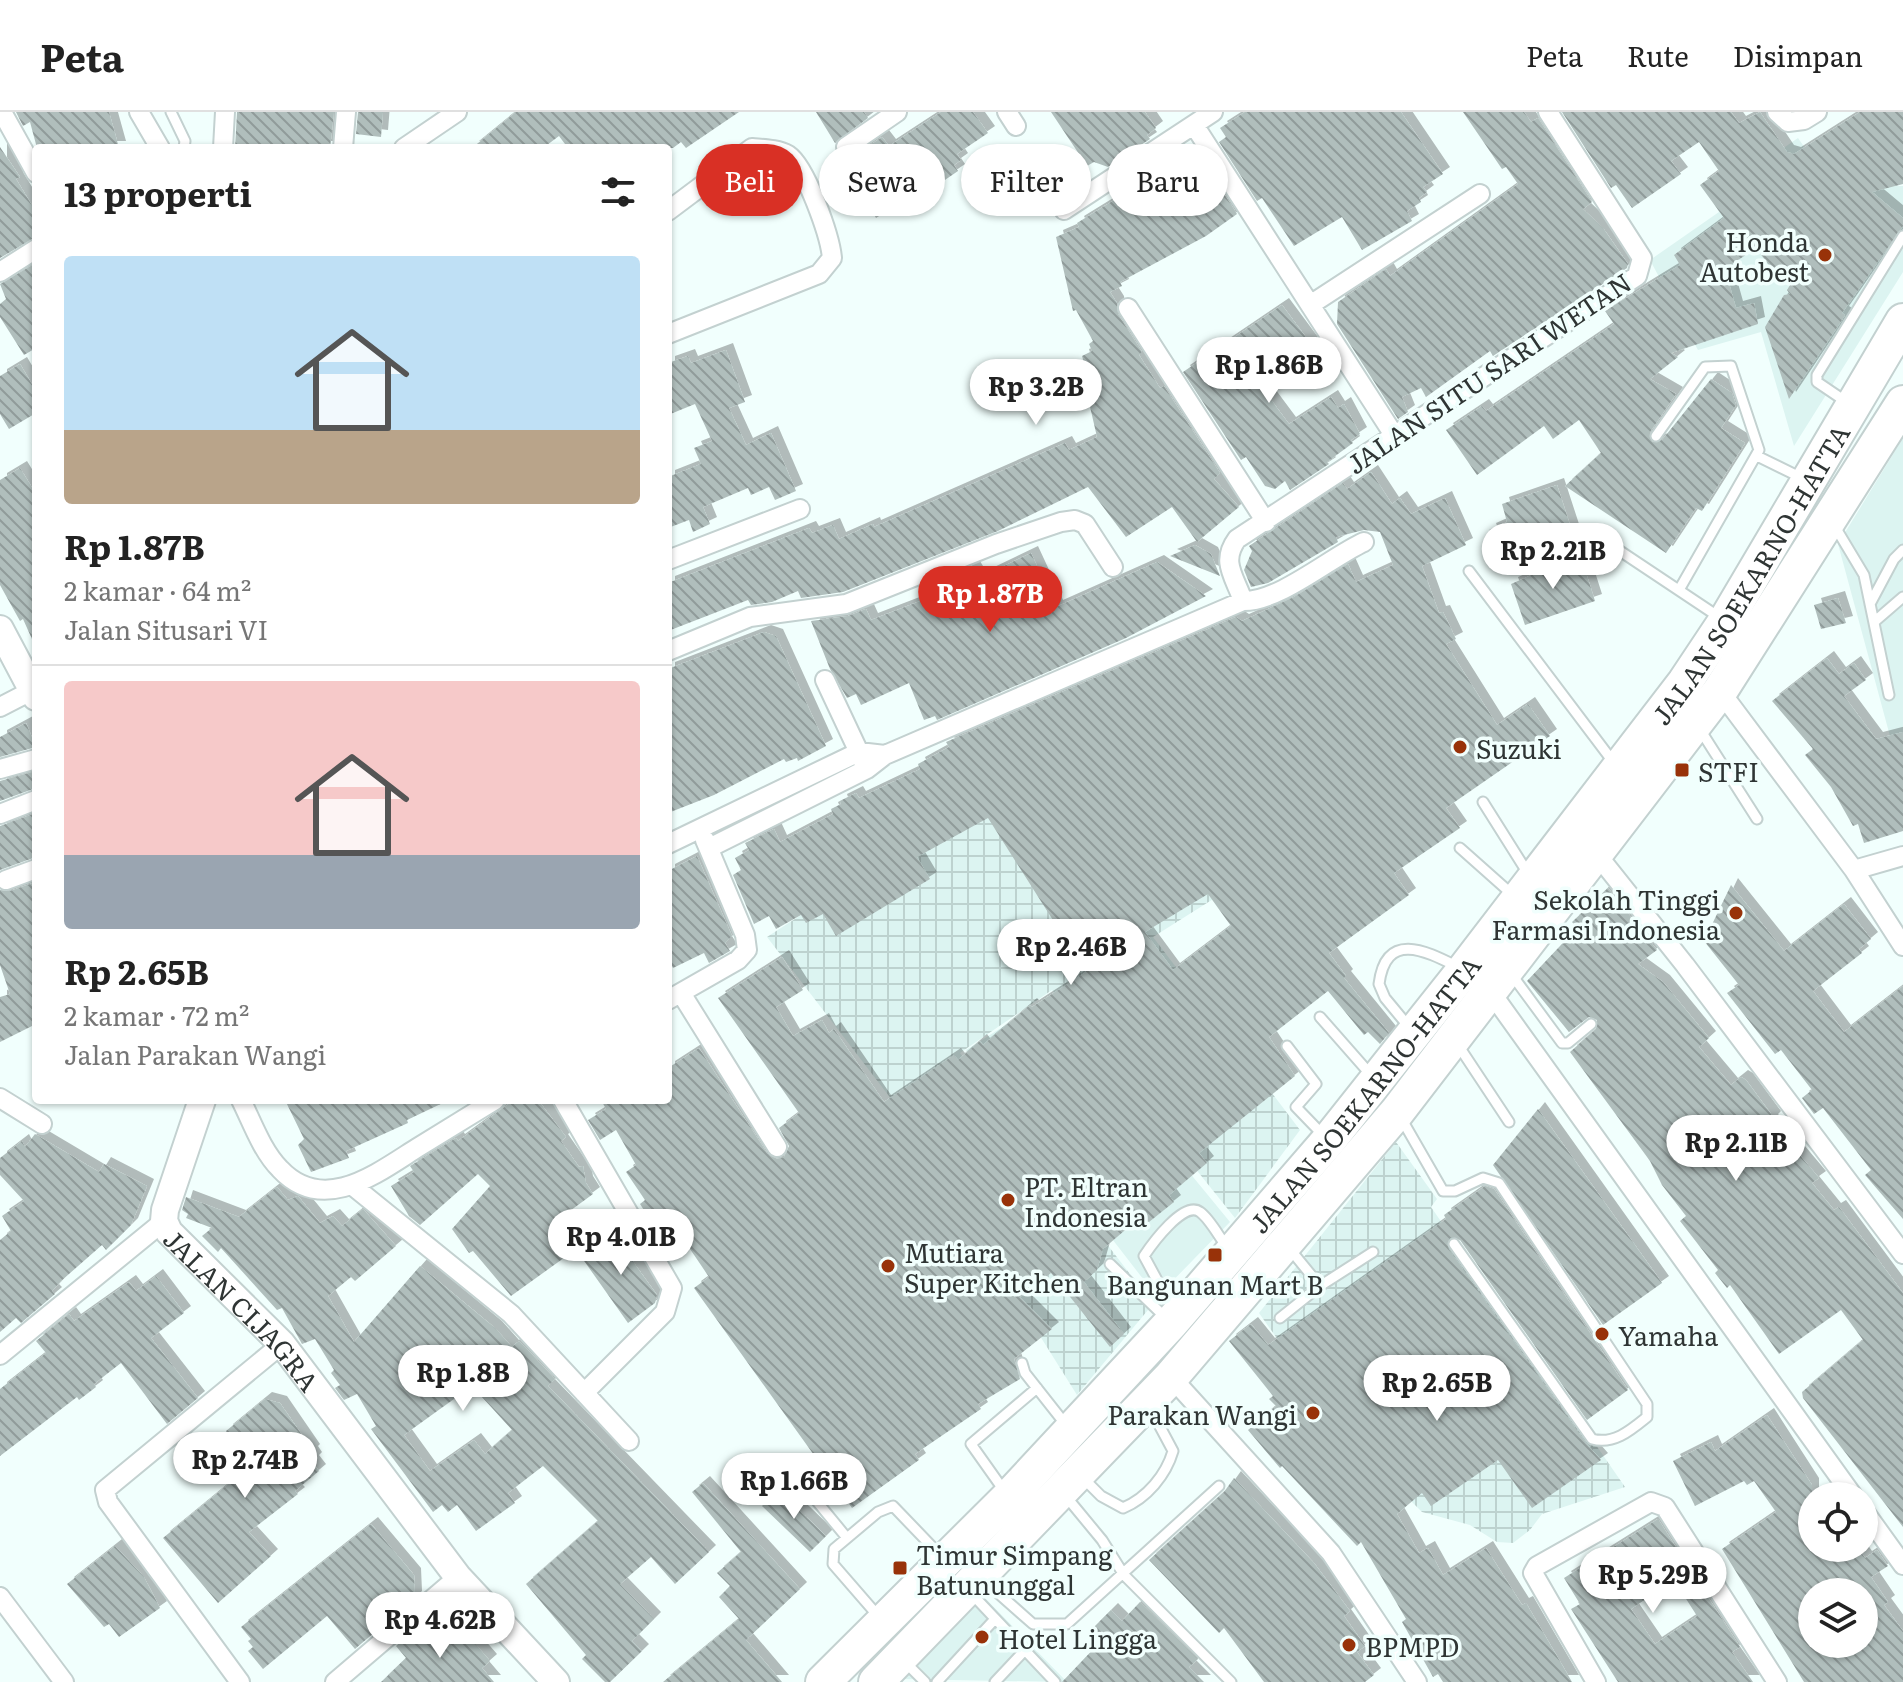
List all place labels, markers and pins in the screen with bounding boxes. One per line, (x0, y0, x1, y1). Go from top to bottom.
place label: Honda Autobest (1699, 221, 1809, 290)
marker: Honda Autobest (1816, 246, 1834, 264)
pin: Rp 1.86B (1186, 337, 1352, 405)
pin: Rp 3.2B (962, 359, 1110, 427)
pin: Rp 2.21B (1470, 523, 1636, 591)
pin: Rp 1.87B (907, 566, 1073, 634)
place label: Suzuki (1476, 728, 1562, 767)
marker: Suzuki (1451, 738, 1469, 756)
place label: STFI (1698, 751, 1759, 790)
marker: STFI (1673, 761, 1691, 779)
place label: Sekolah Tinggi Farmasi Indonesia (1492, 879, 1720, 948)
marker: Sekolah Tinggi Farmasi Indonesia (1727, 904, 1745, 922)
pin: Rp 2.46B (988, 919, 1154, 987)
pin: Rp 2.11B (1653, 1115, 1819, 1183)
place label: PT. Eltran Indonesia (1024, 1166, 1148, 1235)
marker: PT. Eltran Indonesia (999, 1191, 1017, 1209)
pin: Rp 4.01B (538, 1209, 704, 1277)
place label: Mutiara Super Kitchen (904, 1232, 1081, 1301)
marker: Bangunan Mart B (1206, 1246, 1224, 1264)
marker: Mutiara Super Kitchen (879, 1257, 897, 1275)
place label: Bangunan Mart B (1107, 1264, 1323, 1303)
place label: Yamaha (1618, 1315, 1718, 1354)
marker: Yamaha (1593, 1325, 1611, 1343)
pin: Rp 1.8B (389, 1345, 537, 1413)
pin: Rp 2.65B (1354, 1355, 1520, 1423)
place label: Parakan Wangi (1107, 1394, 1297, 1433)
marker: Parakan Wangi (1304, 1404, 1322, 1422)
pin: Rp 2.74B (162, 1432, 328, 1500)
pin: Rp 1.66B (711, 1453, 877, 1521)
place label: Timur Simpang Batununggal (916, 1534, 1113, 1603)
pin: Rp 5.29B (1570, 1547, 1736, 1615)
marker: Timur Simpang Batununggal (891, 1559, 909, 1577)
pin: Rp 4.62B (357, 1592, 523, 1660)
place label: Hotel Lingga (998, 1618, 1157, 1657)
place label: BPMPD (1365, 1626, 1459, 1665)
marker: Hotel Lingga (973, 1628, 991, 1646)
marker: BPMPD (1340, 1636, 1358, 1654)

